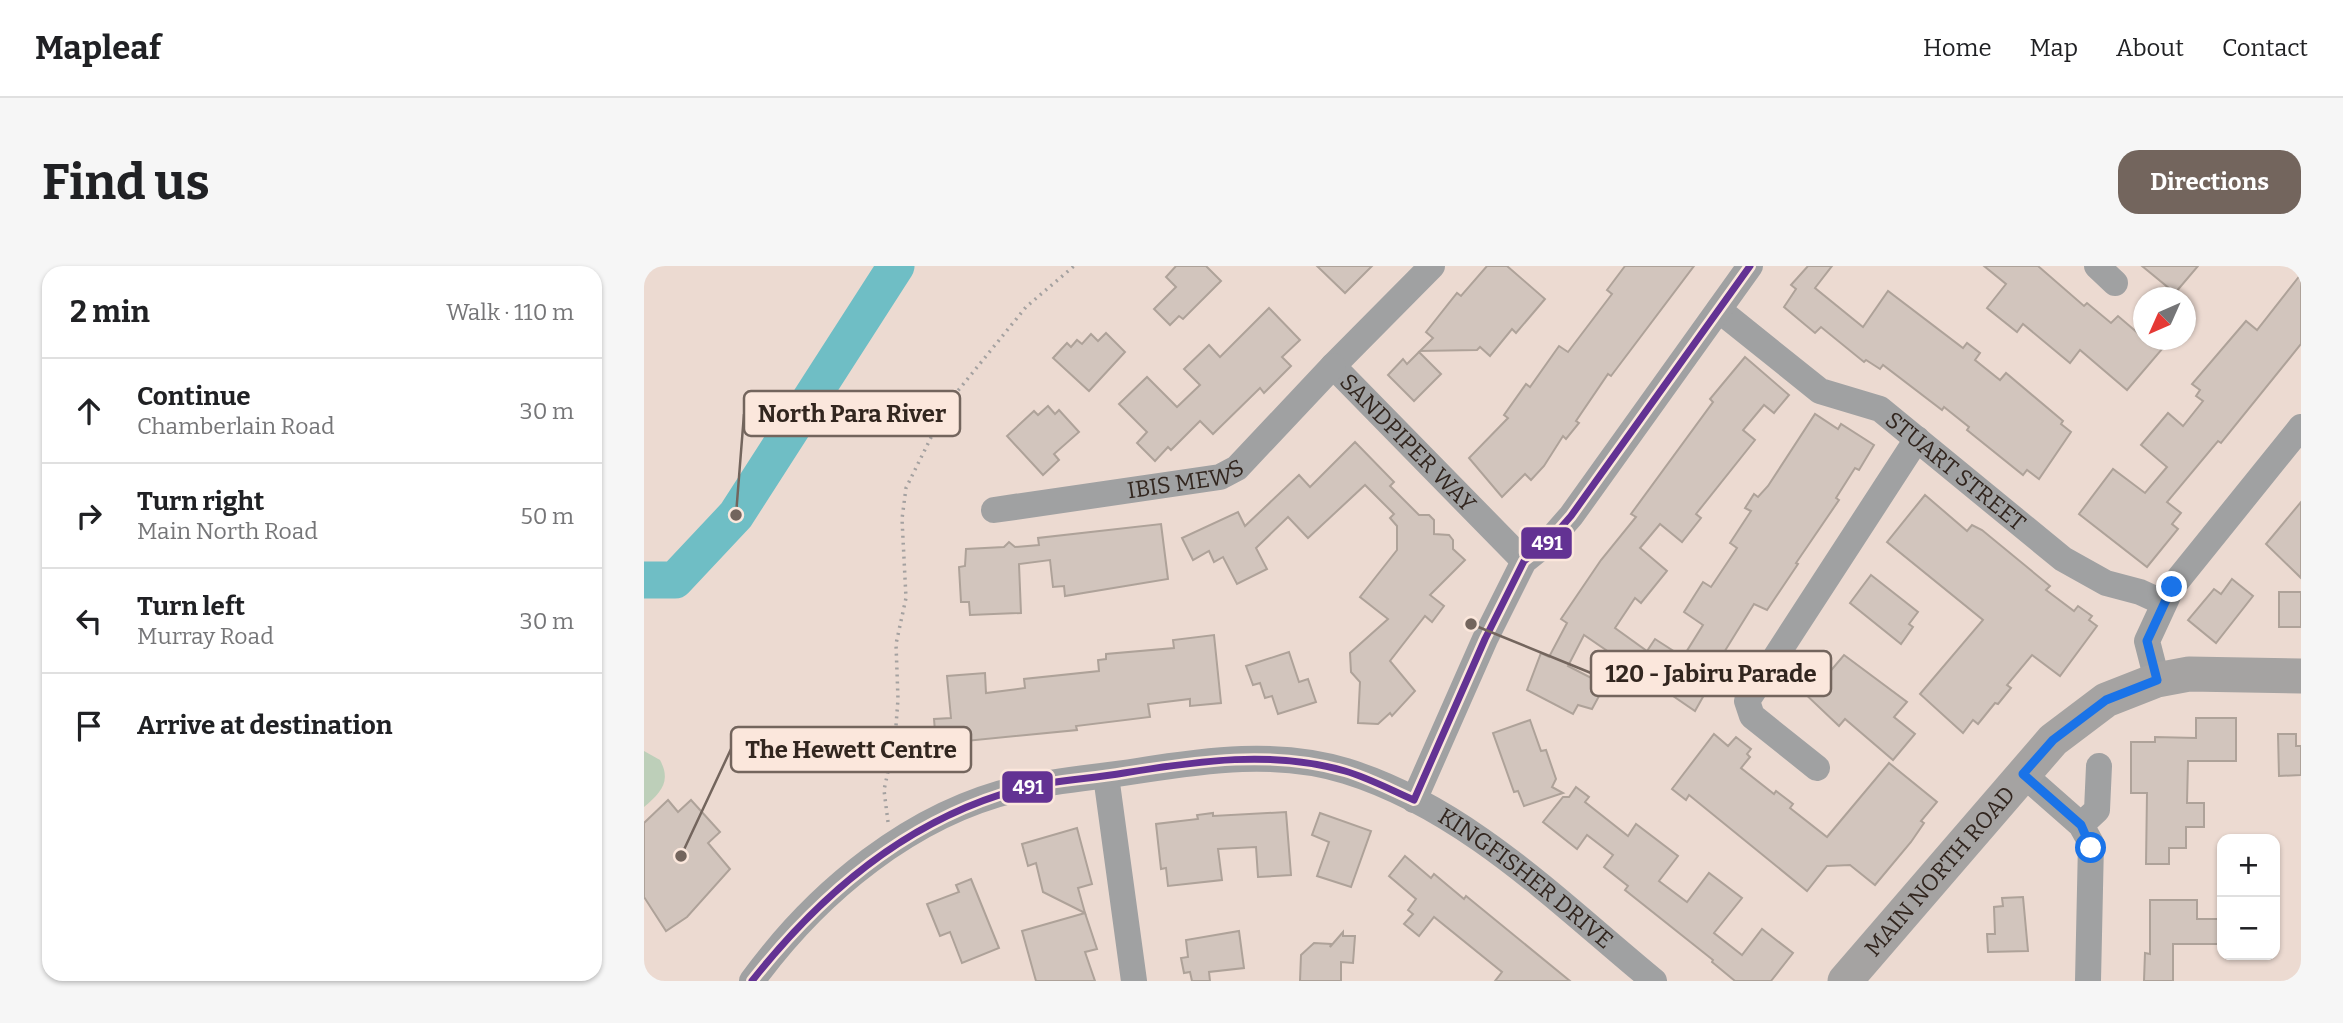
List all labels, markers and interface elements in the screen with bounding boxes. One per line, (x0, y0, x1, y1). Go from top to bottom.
text: Mapleaf (35, 28, 161, 68)
text: Home (1923, 34, 1992, 62)
text: Map (2030, 34, 2078, 62)
text: About (2116, 34, 2184, 62)
text: Contact (2222, 34, 2308, 62)
button: Directions (2118, 150, 2301, 214)
text: Find us (42, 153, 210, 212)
north arrow (2133, 287, 2196, 350)
text: 2 min (70, 294, 150, 330)
text: Walk · 110 m (446, 298, 574, 326)
street label: SANDPIPER WAY (1334, 368, 1482, 518)
text: Continue (137, 381, 251, 412)
callout: North Para River (744, 391, 960, 436)
icon: ahead (70, 392, 108, 430)
text: 30 m (520, 397, 574, 425)
text: North Para River (758, 400, 946, 428)
street label: STUART STREET (1880, 405, 2031, 537)
text: Chamberlain Road (137, 412, 335, 440)
street label: IBIS MEWS (1125, 453, 1249, 504)
text: Turn right (137, 486, 264, 517)
icon: right (70, 497, 108, 535)
text: 50 m (520, 502, 574, 530)
text: Main North Road (137, 517, 318, 545)
line badge: 491 (1520, 526, 1573, 560)
text: 491 (1531, 532, 1563, 555)
route end (2156, 571, 2187, 602)
text: Turn left (137, 591, 245, 622)
icon: left (70, 602, 108, 640)
text: 30 m (520, 607, 574, 635)
text: Murray Road (137, 622, 274, 650)
callout: 120 - Jabiru Parade (1591, 651, 1831, 696)
text: 120 - Jabiru Parade (1605, 660, 1817, 688)
icon: arrive (70, 707, 108, 745)
text: Arrive at destination (137, 710, 392, 741)
callout: The Hewett Centre (731, 727, 971, 772)
text: The Hewett Centre (745, 736, 957, 764)
line badge: 491 (1001, 770, 1054, 804)
text: 491 (1012, 776, 1044, 799)
street label: MAIN NORTH ROAD (1859, 780, 2021, 962)
street label: KINGFISHER DRIVE (1433, 802, 1619, 954)
route start (2075, 832, 2106, 863)
map controls (2217, 834, 2280, 960)
button: + (2217, 834, 2280, 897)
button: − (2217, 897, 2280, 960)

